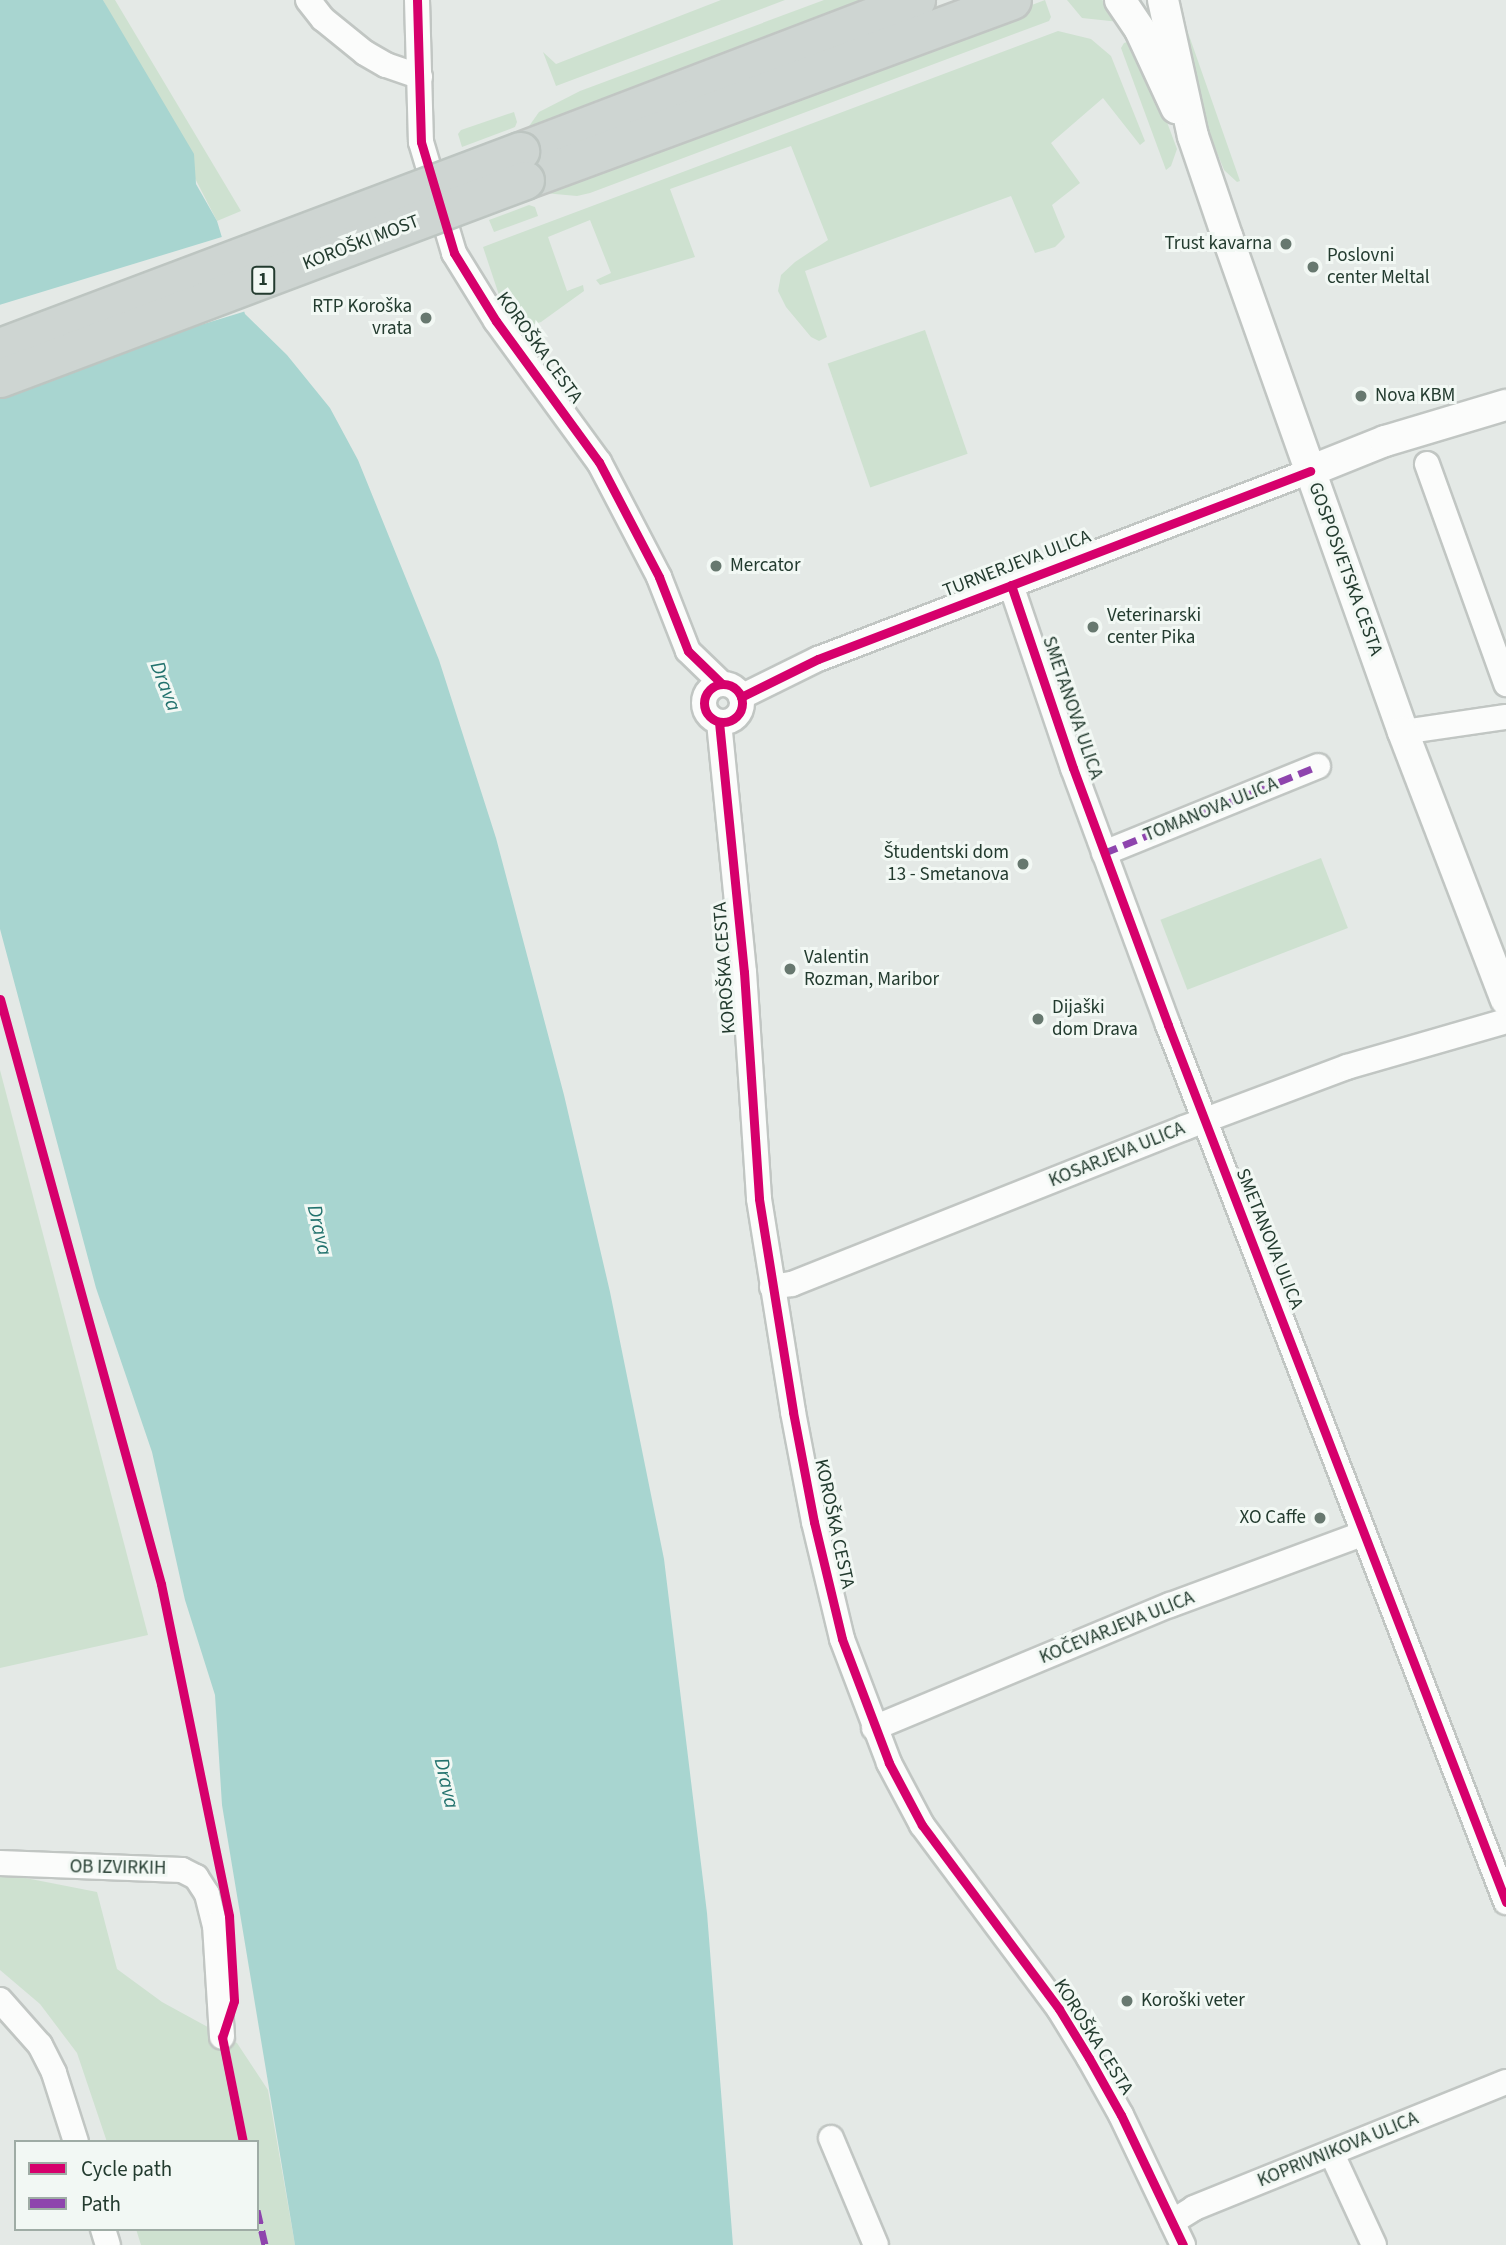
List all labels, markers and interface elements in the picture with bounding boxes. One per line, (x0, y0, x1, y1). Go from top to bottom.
street label: KOROŠKI MOST (300, 210, 422, 276)
place label: Trust kavarna (1165, 233, 1272, 255)
marker: Trust kavarna (1278, 236, 1294, 252)
place label: Poslovni center Meltal (1327, 245, 1430, 289)
marker: Poslovni center Meltal (1305, 259, 1321, 275)
road number: 1 (251, 266, 275, 294)
street label: KOROŠKA CESTA (491, 288, 587, 408)
place label: RTP Koroška vrata (312, 296, 412, 340)
marker: RTP Koroška vrata (418, 310, 434, 326)
place label: Nova KBM (1375, 385, 1455, 407)
marker: Nova KBM (1353, 388, 1369, 404)
street label: GOSPOSVETSKA CESTA (1303, 479, 1387, 659)
street label: TURNERJEVA ULICA (940, 525, 1094, 603)
place label: Mercator (730, 555, 800, 577)
marker: Mercator (708, 558, 724, 574)
place label: Veterinarski center Pika (1107, 605, 1201, 649)
marker: Veterinarski center Pika (1085, 619, 1101, 635)
street label: SMETANOVA ULICA (1037, 634, 1107, 782)
water label: Drava (145, 658, 187, 714)
street label: TOMANOVA ULICA (1141, 773, 1281, 847)
place label: Študentski dom 13 - Smetanova (884, 842, 1009, 886)
marker: Študentski dom 13 - Smetanova (1015, 856, 1031, 872)
street label: KOROŠKA CESTA (709, 901, 741, 1035)
place label: Valentin Rozman, Maribor (804, 947, 939, 991)
marker: Valentin Rozman, Maribor (782, 961, 798, 977)
place label: Dijaški dom Drava (1052, 997, 1138, 1041)
marker: Dijaški dom Drava (1030, 1011, 1046, 1027)
street label: KOSARJEVA ULICA (1046, 1117, 1188, 1193)
street label: SMETANOVA ULICA (1230, 1165, 1308, 1313)
water label: Drava (302, 1202, 338, 1258)
street label: KOROŠKA CESTA (809, 1457, 859, 1591)
place label: XO Caffe (1240, 1507, 1306, 1529)
marker: XO Caffe (1312, 1510, 1328, 1526)
street label: KOČEVARJEVA ULICA (1036, 1587, 1198, 1669)
water label: Drava (429, 1755, 465, 1811)
street label: OB IZVIRKIH (69, 1856, 167, 1880)
street label: KOROŠKA CESTA (1048, 1975, 1138, 2099)
place label: Koroški veter (1141, 1990, 1245, 2012)
marker: Koroški veter (1119, 1993, 1135, 2009)
street label: KOPRIVNIKOVA ULICA (1254, 2107, 1422, 2193)
legend (14, 2140, 259, 2231)
text: Cycle path (81, 2154, 172, 2184)
text: Path (81, 2189, 121, 2219)

